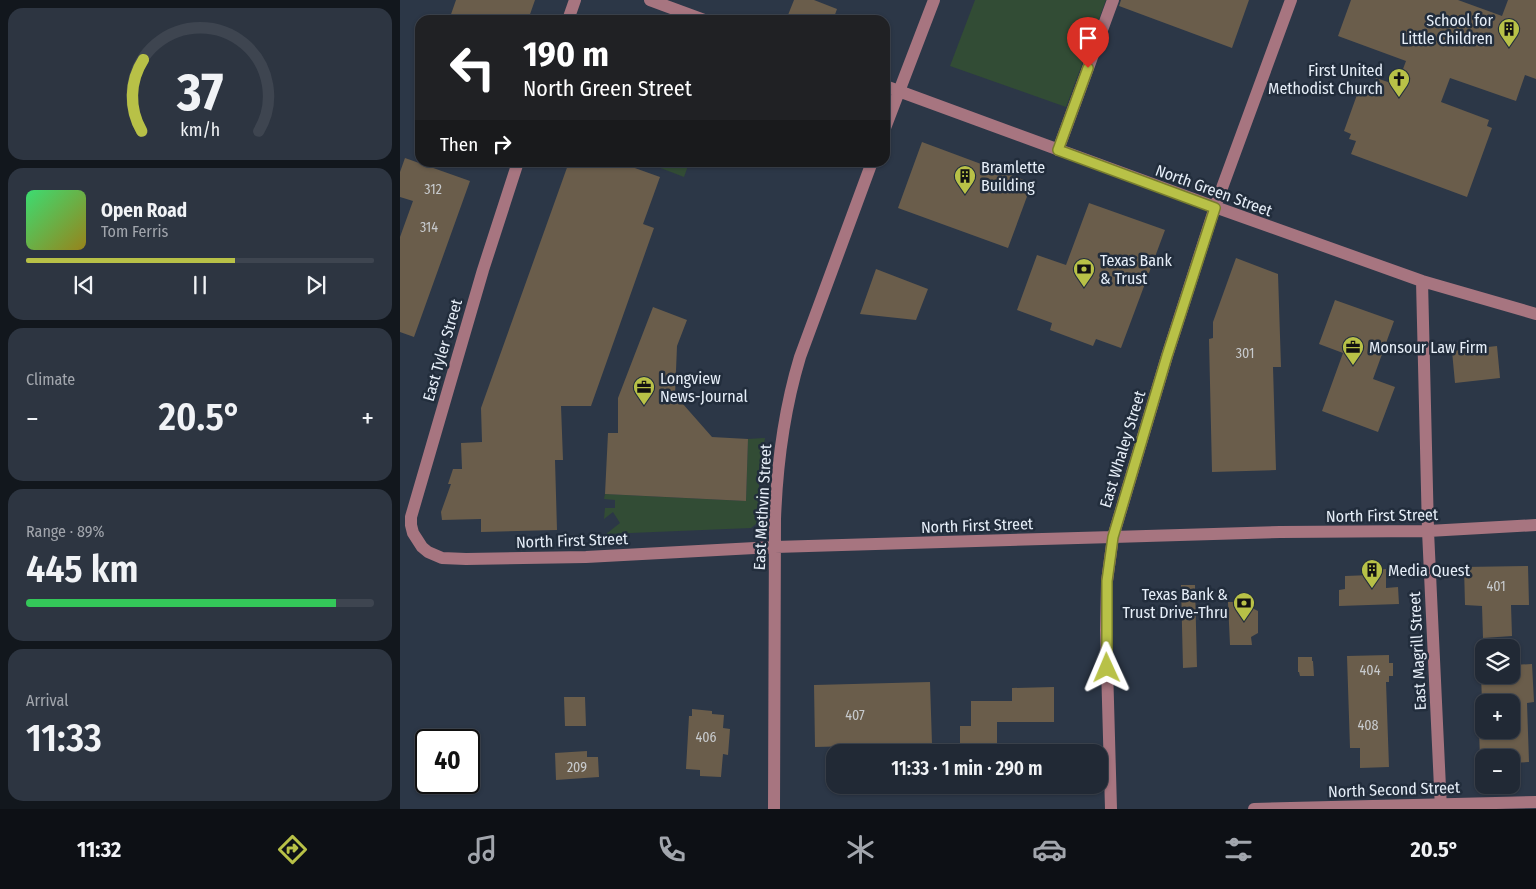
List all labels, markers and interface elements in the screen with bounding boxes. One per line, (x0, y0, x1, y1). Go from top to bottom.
place label: School for Little Children (1401, 11, 1493, 48)
pin (1067, 17, 1109, 68)
building icon: School for Little Children (1497, 17, 1521, 48)
icon: arrive (1074, 24, 1102, 52)
text: 190 m (523, 33, 609, 75)
icon: left (440, 35, 505, 100)
text: 37 (176, 61, 223, 124)
place label: First United Methodist Church (1268, 61, 1383, 98)
church icon: First United Methodist Church (1387, 67, 1411, 98)
text: North Green Street (523, 75, 692, 102)
text: km/h (180, 119, 220, 141)
icon: right (488, 130, 516, 158)
text: Then (440, 133, 478, 156)
place label: Bramlette Building (981, 158, 1045, 195)
street label: North Green Street (1153, 161, 1275, 221)
building icon: Bramlette Building (953, 164, 977, 195)
house number: 312 (424, 181, 442, 198)
text: Open Road (101, 199, 187, 222)
house number: 314 (420, 219, 438, 236)
text: Tom Ferris (101, 222, 168, 241)
place label: Texas Bank & Trust (1100, 251, 1172, 288)
bank icon: Texas Bank & Trust (1072, 257, 1096, 288)
icon: previous (70, 271, 98, 299)
icon: pause (186, 271, 214, 299)
icon: next (302, 271, 330, 299)
street label: East Tyler Street (419, 296, 466, 403)
office icon: Monsour Law Firm (1341, 335, 1365, 366)
place label: Monsour Law Firm (1369, 338, 1488, 357)
house number: 301 (1236, 345, 1254, 362)
place label: Longview News-Journal (660, 369, 748, 406)
text: Climate (26, 370, 75, 389)
office icon: Longview News-Journal (632, 375, 656, 406)
street label: East Whaley Street (1096, 388, 1150, 510)
text: 20.5° (159, 394, 241, 440)
text: − (26, 402, 39, 435)
text: + (361, 402, 374, 435)
street label: East Methvin Street (750, 443, 775, 571)
street label: North First Street (1326, 505, 1439, 526)
street label: North First Street (921, 514, 1034, 537)
text: Range · 89% (26, 522, 104, 541)
street label: North First Street (516, 529, 629, 552)
text: 445 km (26, 546, 139, 592)
building icon: Media Quest (1360, 558, 1384, 589)
place label: Media Quest (1388, 561, 1471, 580)
house number: 401 (1486, 578, 1506, 595)
place label: Texas Bank & Trust Drive-Thru (1123, 585, 1228, 622)
street label: East Magrill Street (1405, 590, 1430, 711)
bank icon: Texas Bank & Trust Drive-Thru (1232, 591, 1256, 622)
map controls (1475, 639, 1520, 794)
button: layers (1475, 639, 1520, 684)
position arrow (1080, 641, 1132, 693)
house number: 404 (1360, 662, 1381, 679)
text: Arrival (26, 691, 68, 710)
button: + (1475, 694, 1520, 739)
house number: 407 (845, 707, 865, 724)
text: 11:33 (26, 715, 102, 761)
house number: 408 (1357, 717, 1379, 734)
speed limit sign: 40 (415, 729, 480, 794)
house number: 406 (695, 729, 717, 746)
button: − (1475, 749, 1520, 794)
text: 11:33 · 1 min · 290 m (891, 757, 1043, 780)
house number: 209 (567, 759, 587, 776)
street label: North Second Street (1328, 778, 1461, 801)
icon: directions (275, 832, 310, 867)
icon: music (465, 832, 500, 867)
icon: phone (654, 832, 689, 867)
icon: climate (843, 832, 878, 867)
icon: car (1032, 832, 1067, 867)
icon: filters (1221, 832, 1256, 867)
text: 11:32 (77, 836, 121, 863)
text: 20.5° (1411, 836, 1459, 863)

